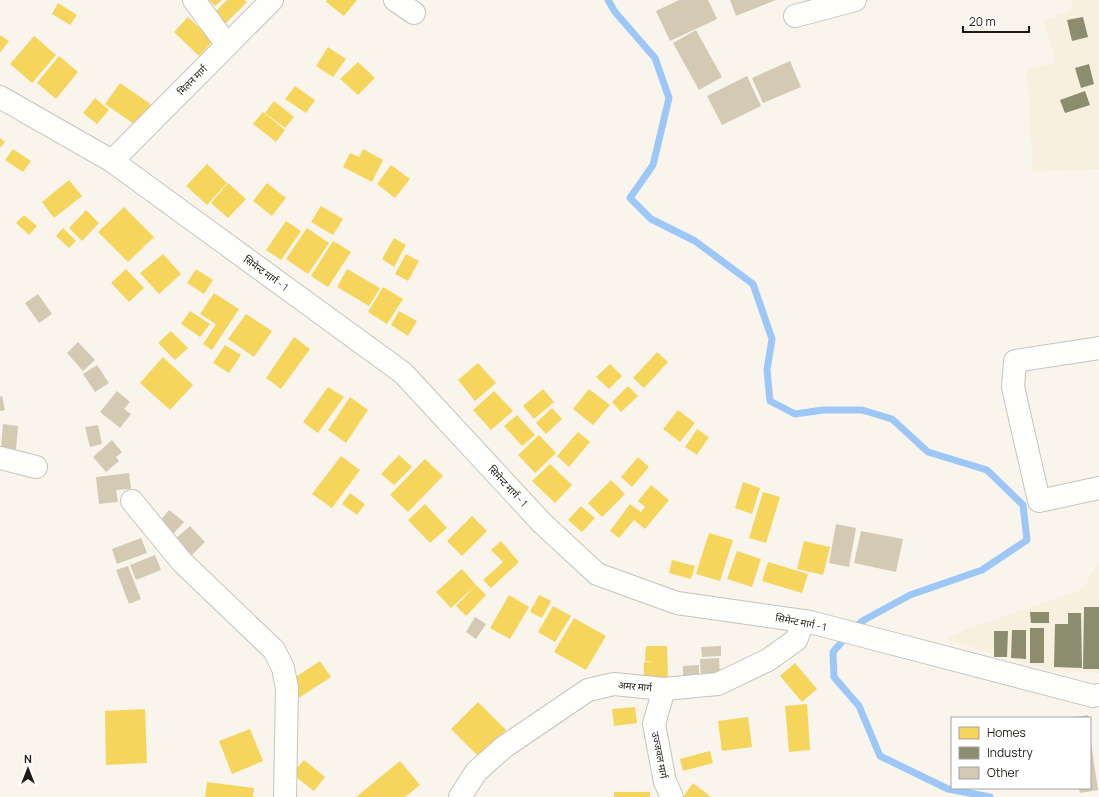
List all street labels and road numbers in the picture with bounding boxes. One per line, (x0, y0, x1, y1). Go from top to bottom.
street label: मिलन मार्ग (174, 61, 211, 98)
street label: सिमेन्ट मार्ग - 1 (241, 252, 291, 294)
street label: सिमेन्ट मार्ग - 1 (485, 462, 531, 510)
street label: सिमेन्ट मार्ग - 1 (774, 610, 828, 634)
street label: अमर मार्ग (617, 678, 653, 695)
street label: उज्जवल मार्ग (649, 731, 672, 780)

